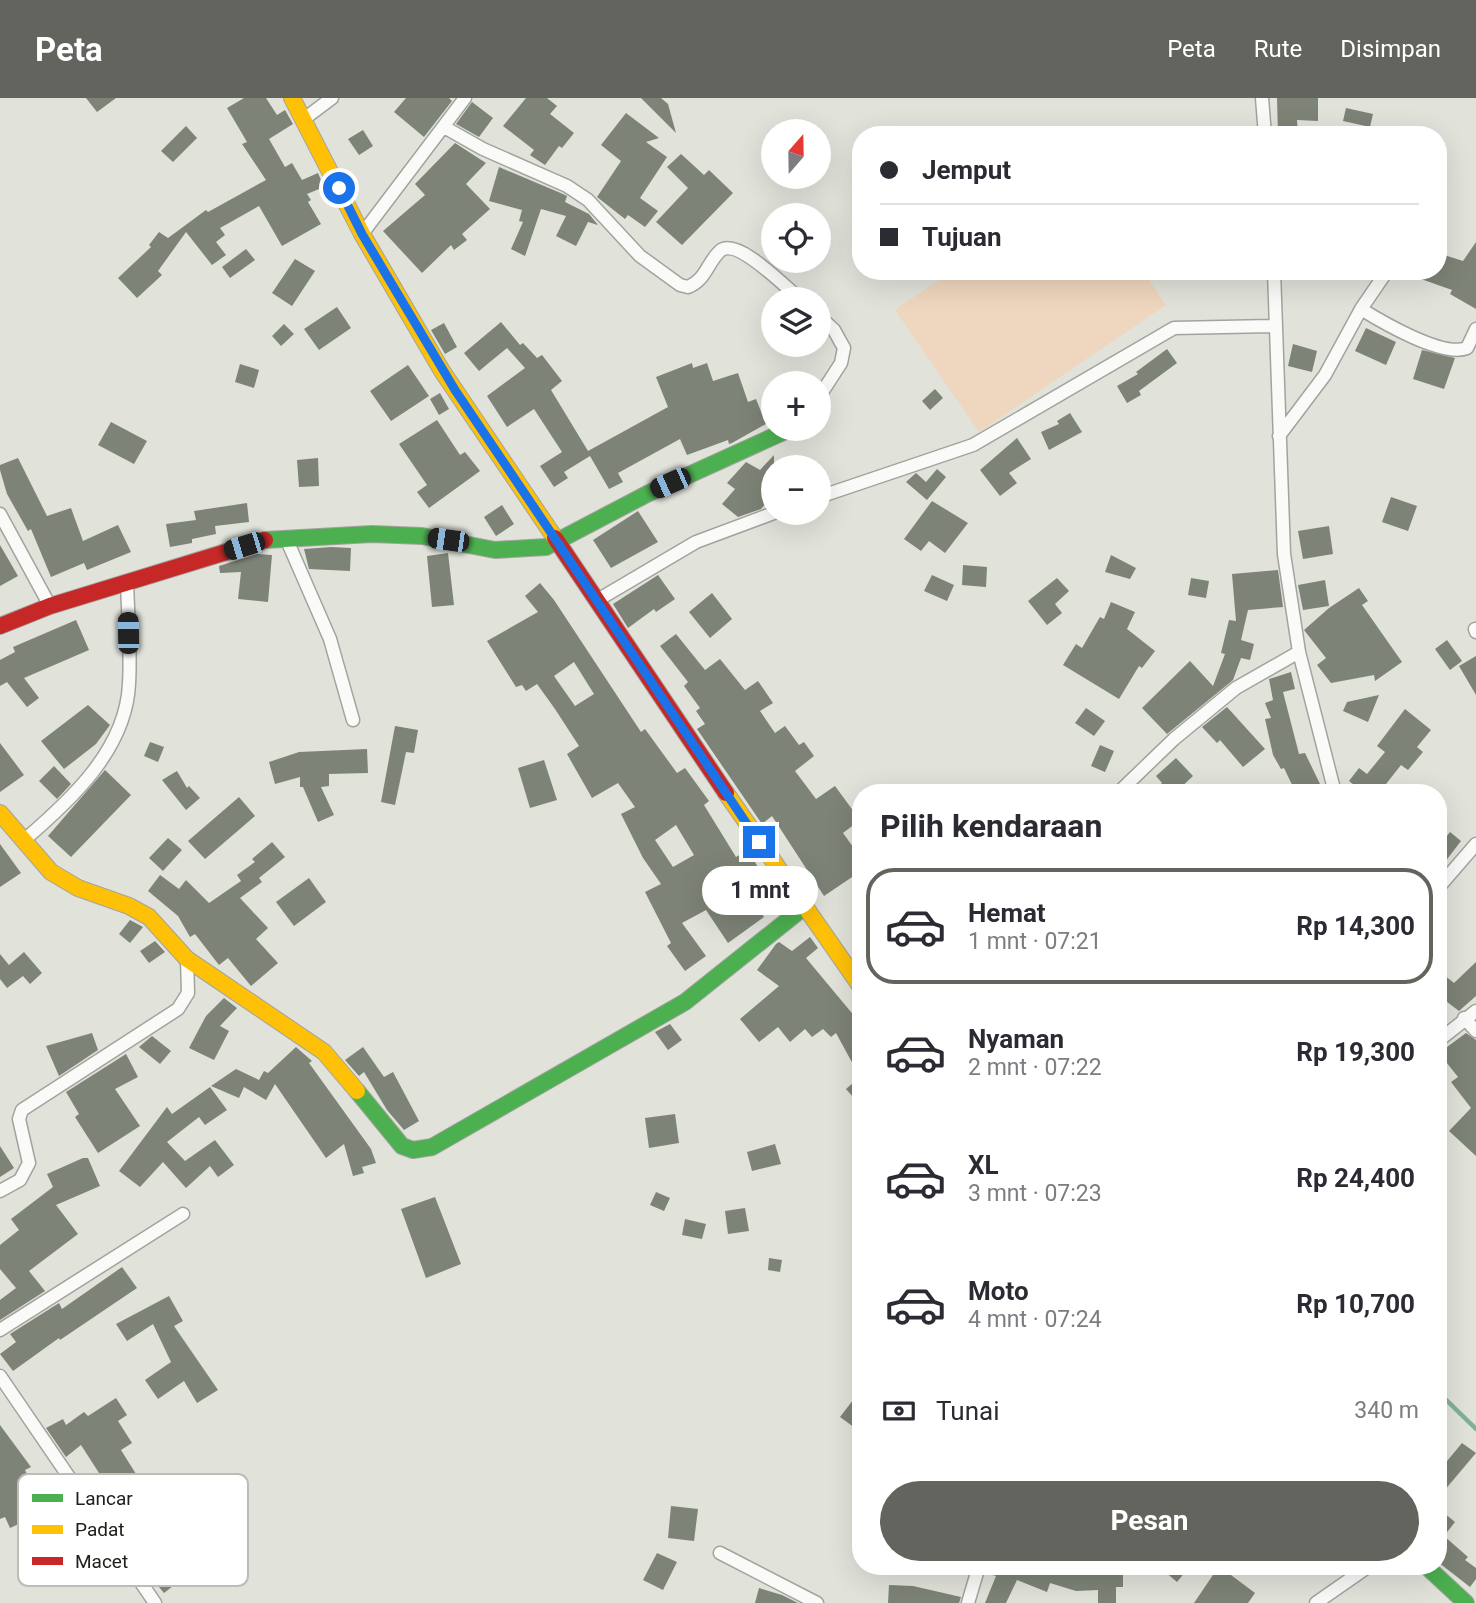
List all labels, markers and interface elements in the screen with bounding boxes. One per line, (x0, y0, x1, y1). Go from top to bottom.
text: Peta (35, 30, 103, 69)
text: Peta (1167, 35, 1216, 63)
text: Rute (1254, 35, 1302, 63)
text: Disimpan (1340, 35, 1441, 63)
north arrow (761, 119, 831, 189)
map controls (761, 119, 831, 525)
text: Jemput (922, 155, 1011, 185)
route start (323, 172, 355, 204)
button: locate (761, 203, 831, 273)
text: Tujuan (922, 222, 1002, 252)
button: layers (761, 287, 831, 357)
button: + (761, 371, 831, 441)
button: − (761, 455, 831, 525)
car (647, 465, 694, 501)
car (426, 527, 471, 553)
car (221, 530, 268, 562)
car (118, 612, 139, 654)
text: Pilih kendaraan (880, 807, 1102, 845)
route end (743, 826, 775, 858)
callout: 1 mnt (701, 866, 817, 916)
text: 1 mnt (730, 877, 790, 904)
icon: car (884, 895, 947, 958)
text: Hemat (968, 898, 1046, 928)
text: Rp 14,300 (1296, 911, 1415, 941)
text: 1 mnt · 07:21 (968, 928, 1102, 955)
icon: car (884, 1021, 947, 1084)
text: Nyaman (968, 1024, 1064, 1054)
text: Rp 19,300 (1296, 1037, 1415, 1067)
text: 2 mnt · 07:22 (968, 1054, 1102, 1081)
icon: car (884, 1147, 947, 1210)
text: XL (968, 1150, 999, 1180)
text: Rp 24,400 (1296, 1163, 1415, 1193)
text: 3 mnt · 07:23 (968, 1180, 1102, 1207)
icon: car (884, 1273, 947, 1336)
text: Moto (968, 1276, 1029, 1306)
text: Rp 10,700 (1296, 1289, 1415, 1319)
text: 4 mnt · 07:24 (968, 1306, 1102, 1333)
icon: cash (880, 1392, 918, 1430)
text: Tunai (936, 1396, 999, 1426)
text: 340 m (1354, 1397, 1419, 1424)
legend (18, 1474, 248, 1586)
button: Pesan (880, 1481, 1419, 1561)
text: Lancar (75, 1487, 133, 1510)
text: Padat (75, 1518, 125, 1541)
text: Macet (75, 1550, 128, 1573)

